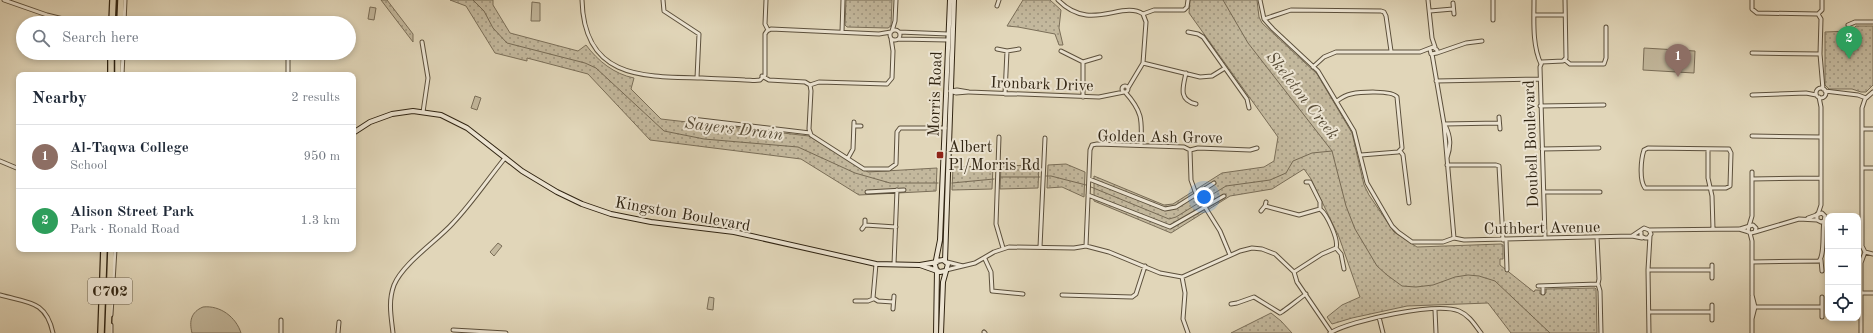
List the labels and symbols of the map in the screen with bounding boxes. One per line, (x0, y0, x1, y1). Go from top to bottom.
pin: 2 (1836, 26, 1862, 59)
pin: 1 (1665, 44, 1691, 77)
water label: Skeleton Creek (1262, 49, 1341, 143)
street label: Morris Road (927, 51, 945, 137)
street label: Ironbark Drive (990, 75, 1094, 95)
street label: Doubell Boulevard (1522, 80, 1542, 208)
water label: Sayers Drain (684, 115, 784, 144)
street label: Golden Ash Grove (1097, 129, 1223, 147)
place label: Albert Pl/Morris Rd (948, 140, 1040, 174)
marker: Albert Pl/Morris Rd (935, 150, 945, 160)
your location (1194, 187, 1214, 207)
street label: Kingston Boulevard (614, 195, 752, 235)
street label: Cuthbert Avenue (1484, 220, 1600, 238)
road number: C702 (88, 278, 132, 304)

